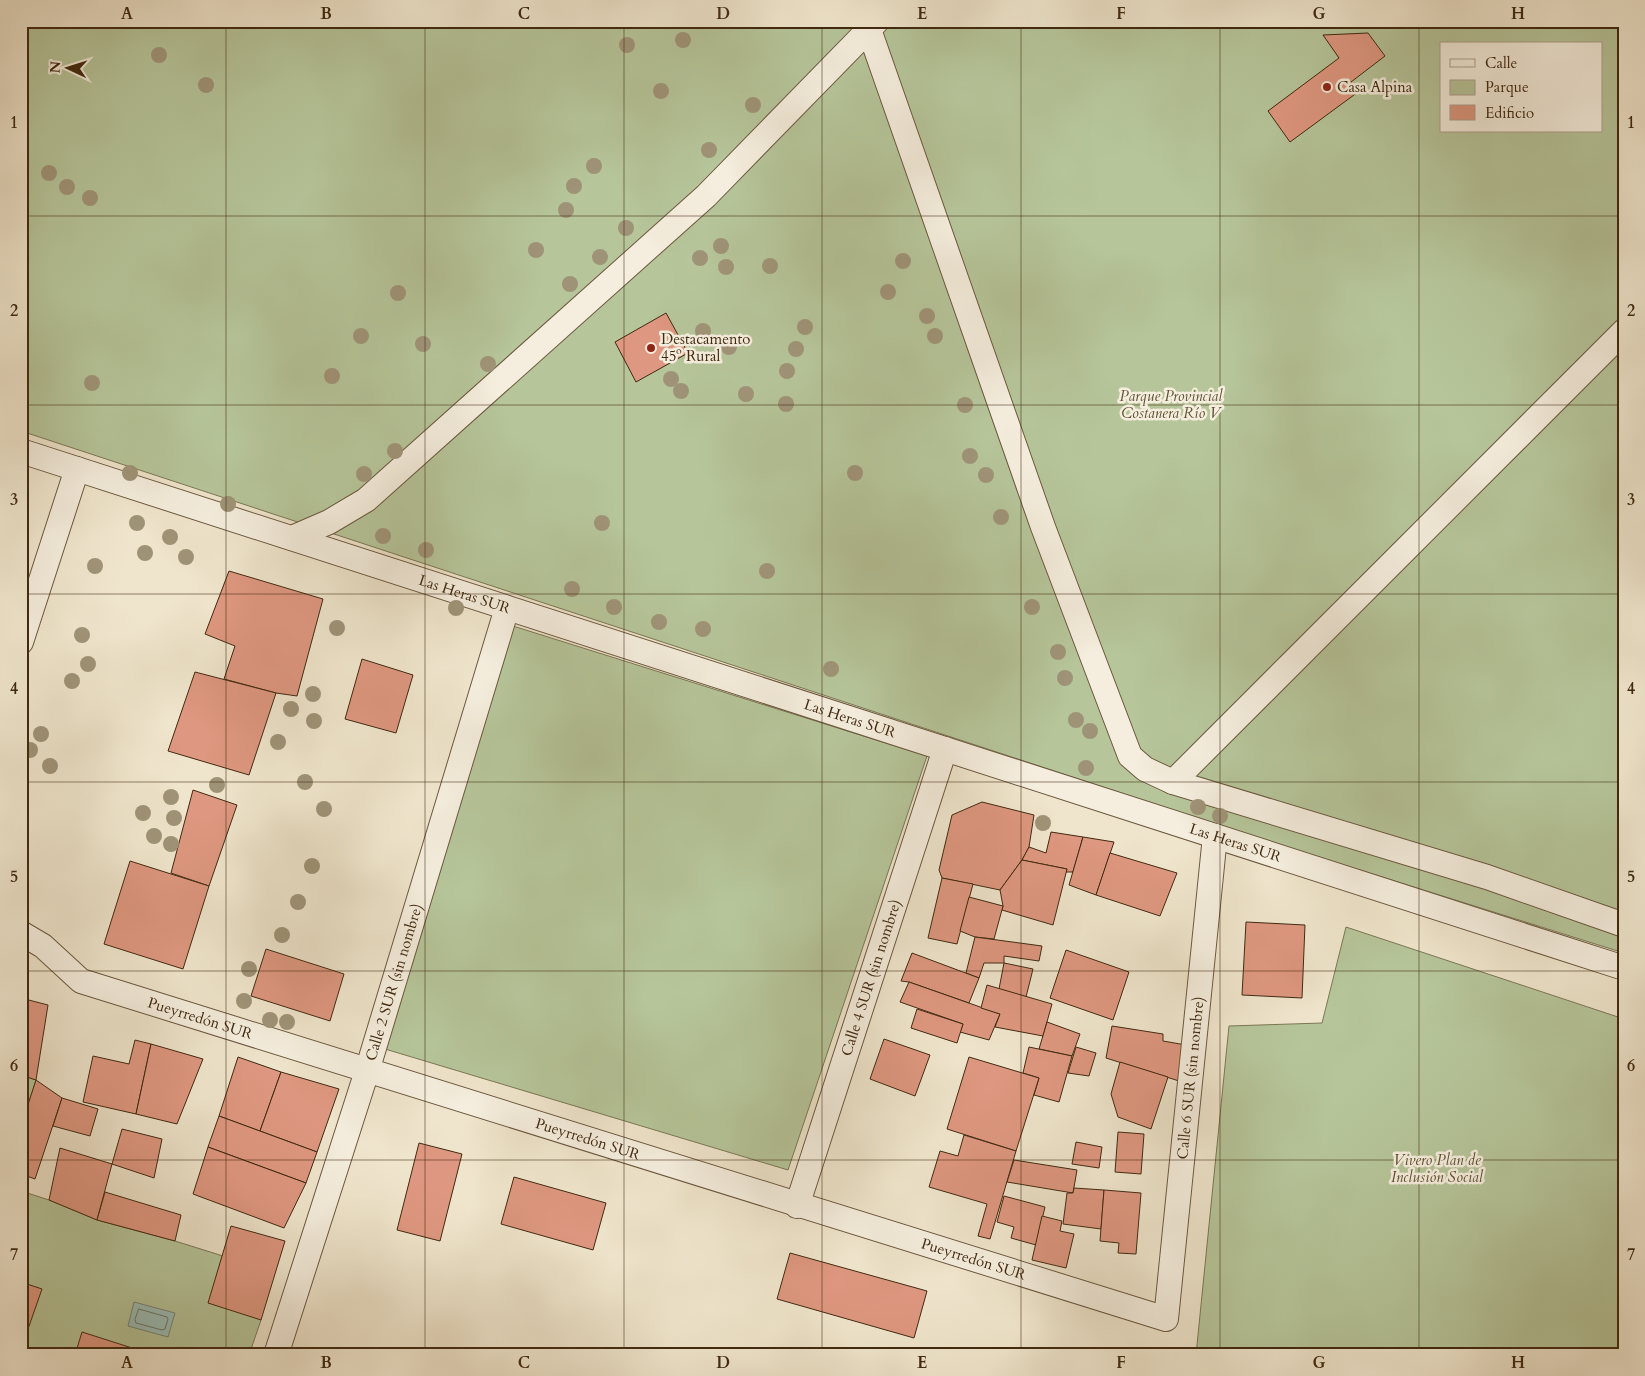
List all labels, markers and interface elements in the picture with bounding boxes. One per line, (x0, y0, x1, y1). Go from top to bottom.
text: A (121, 3, 133, 25)
text: B (320, 3, 332, 25)
text: C (518, 3, 530, 25)
text: D (716, 3, 730, 25)
text: E (917, 3, 927, 25)
text: F (1116, 3, 1126, 25)
text: G (1312, 3, 1326, 25)
text: H (1511, 3, 1525, 25)
north arrow (42, 42, 92, 92)
legend (1440, 42, 1602, 132)
text: Calle (1485, 53, 1518, 73)
text: N (46, 60, 65, 74)
place label: Casa Alpina (1337, 77, 1413, 97)
text: Parque (1485, 77, 1529, 97)
marker: Casa Alpina (1321, 81, 1333, 93)
text: Edificio (1485, 103, 1534, 123)
text: 1 (10, 112, 18, 134)
text: 1 (1627, 112, 1635, 134)
text: 2 (10, 300, 18, 322)
text: 2 (1627, 300, 1635, 322)
place label: Destacamento 45º Rural (661, 329, 750, 366)
marker: Destacamento 45º Rural (645, 342, 657, 354)
park label: Parque Provincial Costanera Río V (1120, 386, 1223, 423)
text: 3 (10, 489, 18, 511)
text: 3 (1627, 489, 1635, 511)
street label: Las Heras SUR (416, 570, 513, 618)
text: 4 (10, 678, 18, 700)
text: 4 (1627, 678, 1635, 700)
street label: Las Heras SUR (802, 694, 899, 743)
street label: Las Heras SUR (1187, 819, 1284, 867)
text: 5 (10, 866, 18, 888)
text: 5 (1627, 866, 1635, 888)
street label: Calle 4 SUR (sin nombre) (836, 897, 906, 1058)
street label: Calle 2 SUR (sin nombre) (361, 901, 427, 1063)
street label: Pueyrredón SUR (145, 992, 255, 1044)
street label: Calle 6 SUR (sin nombre) (1172, 996, 1209, 1160)
text: 6 (10, 1055, 18, 1077)
text: 6 (1627, 1055, 1635, 1077)
street label: Pueyrredón SUR (533, 1113, 643, 1165)
park label: Vivero Plan de Inclusión Social (1391, 1150, 1484, 1187)
street label: Pueyrredón SUR (919, 1233, 1029, 1285)
text: 7 (10, 1244, 18, 1266)
text: 7 (1627, 1244, 1635, 1266)
text: A (121, 1352, 133, 1374)
text: B (320, 1352, 332, 1374)
text: C (518, 1352, 530, 1374)
text: D (716, 1352, 730, 1374)
text: E (917, 1352, 927, 1374)
text: F (1116, 1352, 1126, 1374)
text: G (1312, 1352, 1326, 1374)
text: H (1511, 1352, 1525, 1374)

